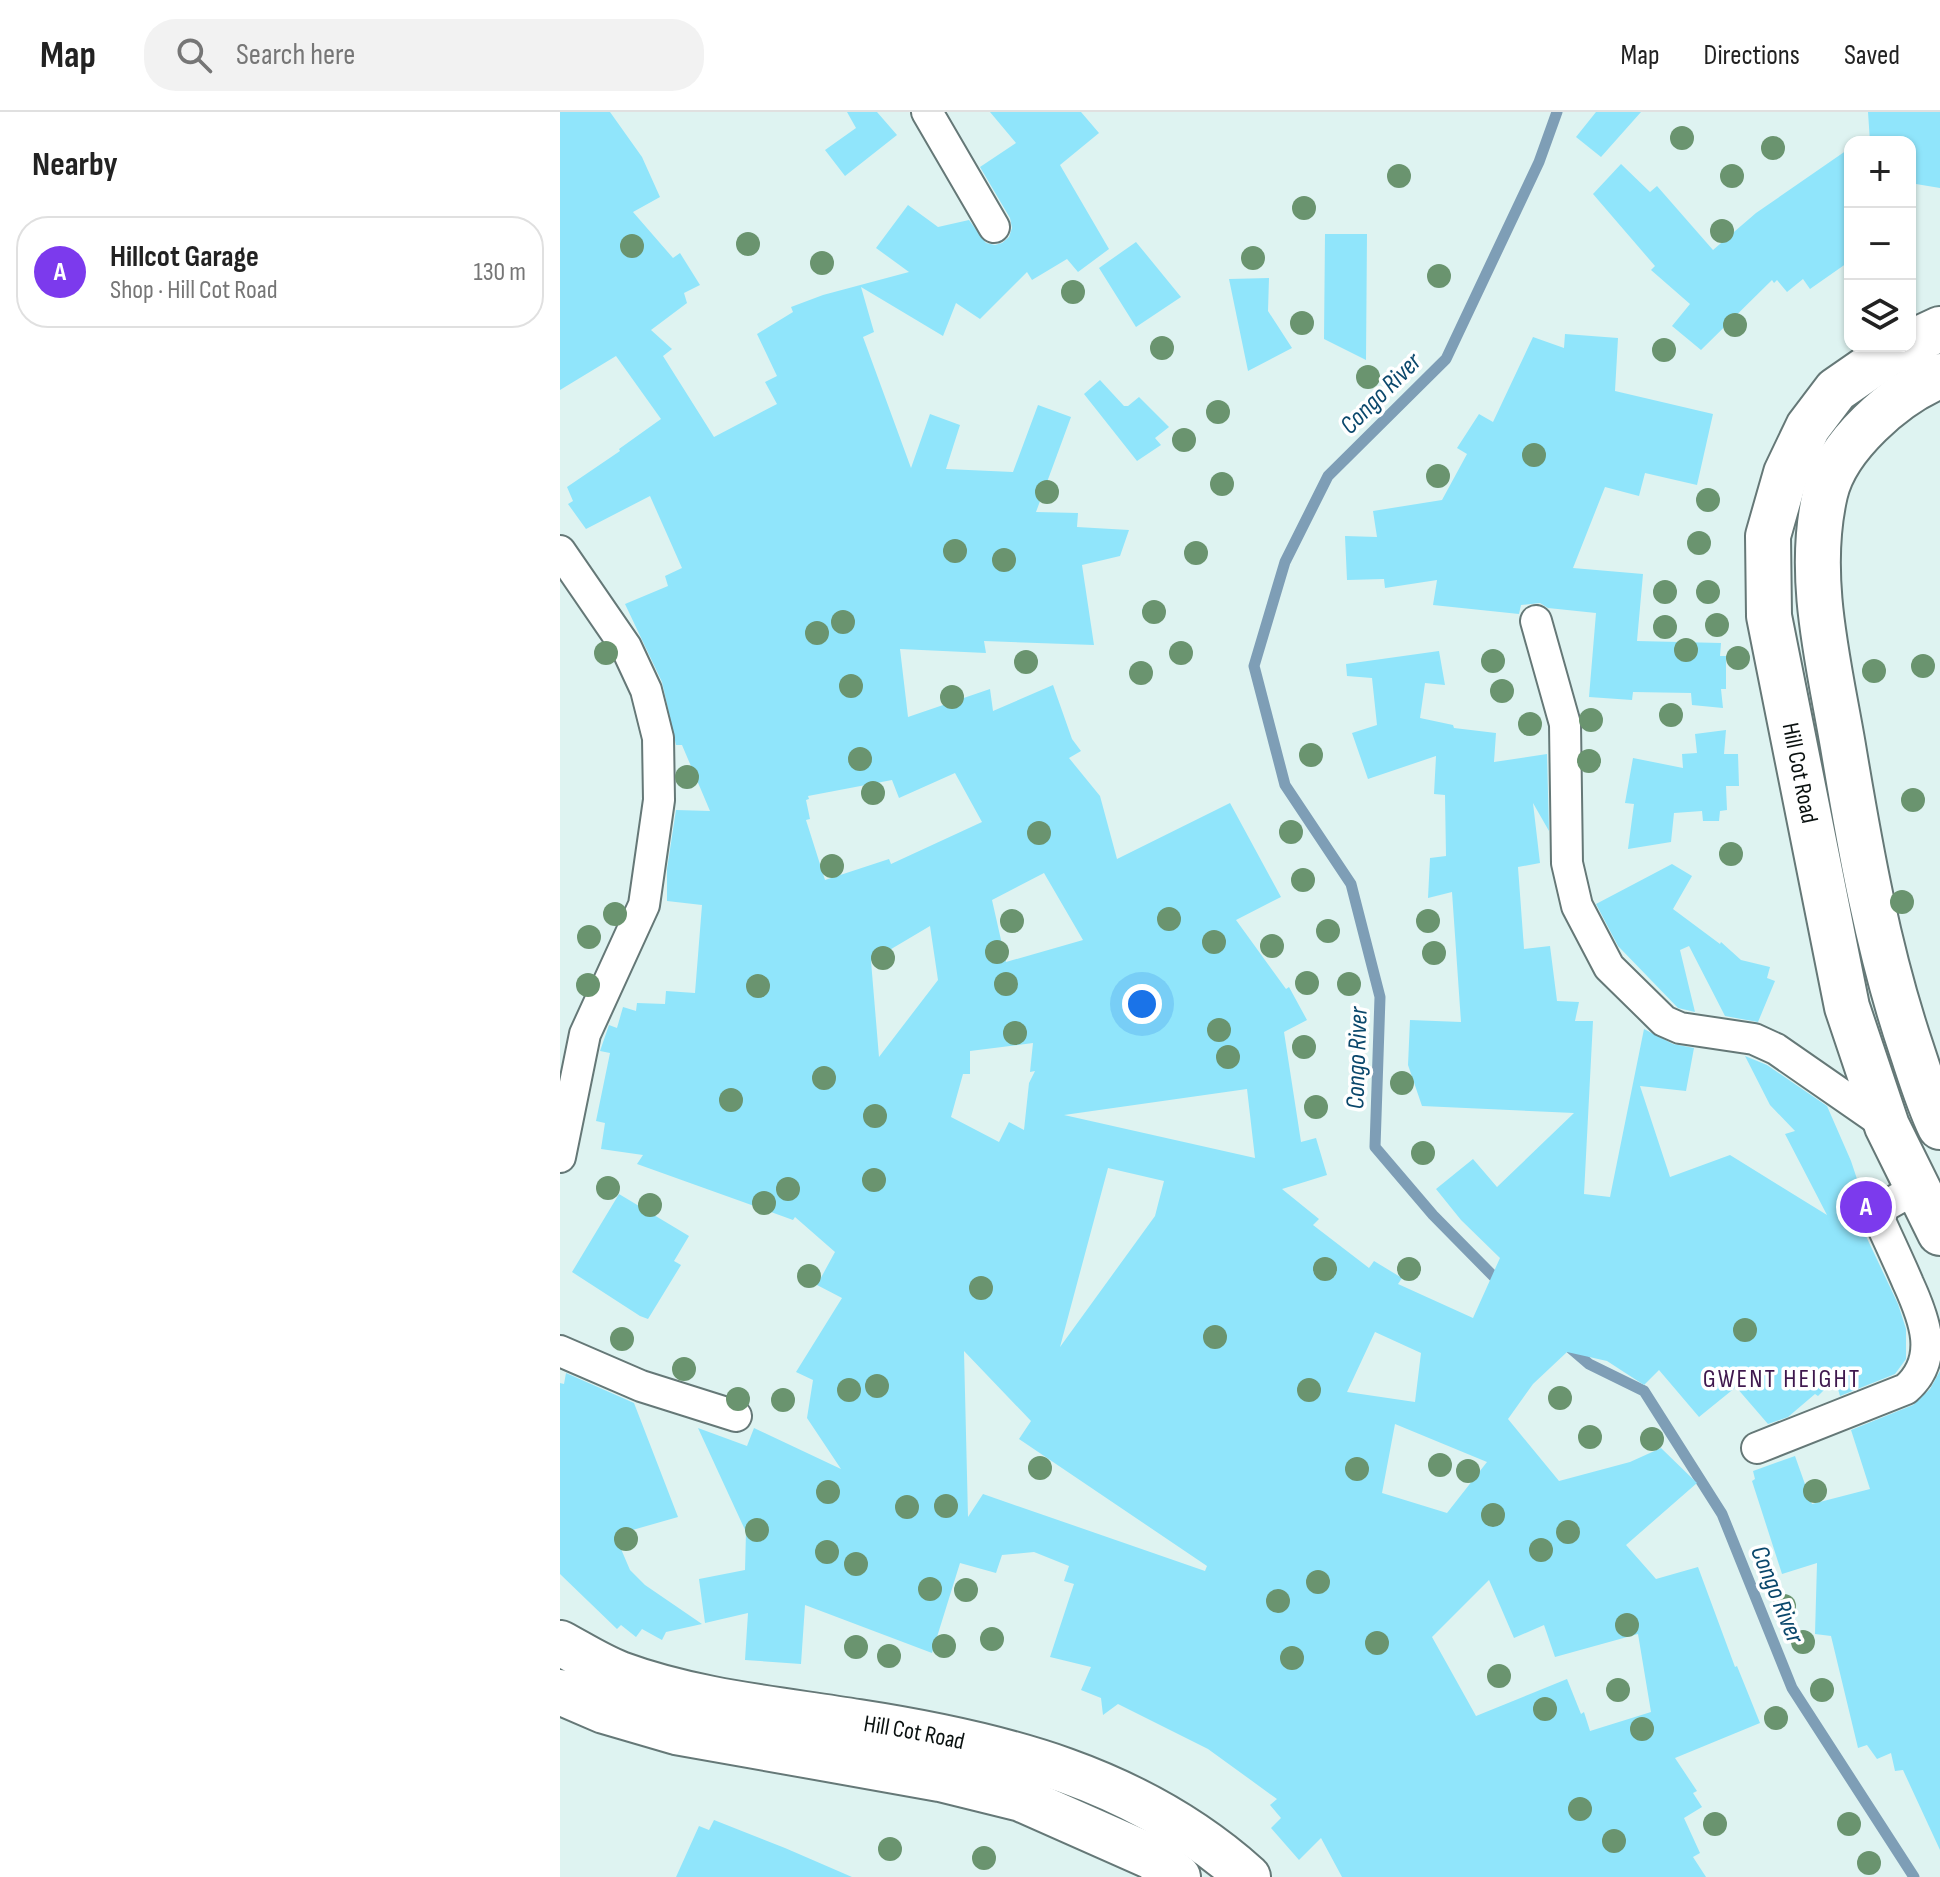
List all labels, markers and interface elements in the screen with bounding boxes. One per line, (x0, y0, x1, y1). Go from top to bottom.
search box (144, 19, 704, 91)
text: Map (40, 33, 96, 78)
icon: search (172, 33, 216, 77)
text: Search here (236, 37, 355, 73)
text: Map (1621, 39, 1660, 72)
text: Directions (1704, 39, 1800, 72)
text: Saved (1844, 39, 1900, 72)
map controls (1844, 136, 1916, 352)
button: + (1844, 136, 1916, 208)
text: Nearby (32, 144, 118, 185)
button: − (1844, 208, 1916, 280)
text: Hillcot Garage (110, 239, 259, 275)
text: A (54, 257, 66, 288)
text: 130 m (474, 257, 526, 288)
text: Shop · Hill Cot Road (110, 275, 278, 306)
button: layers (1844, 280, 1916, 352)
water label: Congo River (1334, 346, 1429, 441)
street label: Hill Cot Road (1776, 720, 1824, 826)
your location (1122, 984, 1162, 1024)
water label: Congo River (1340, 1005, 1375, 1110)
pin: A (1840, 1177, 1892, 1237)
district label: GWENT HEIGHT (1703, 1364, 1861, 1395)
water label: Congo River (1743, 1541, 1811, 1649)
street label: Hill Cot Road (862, 1709, 967, 1756)

